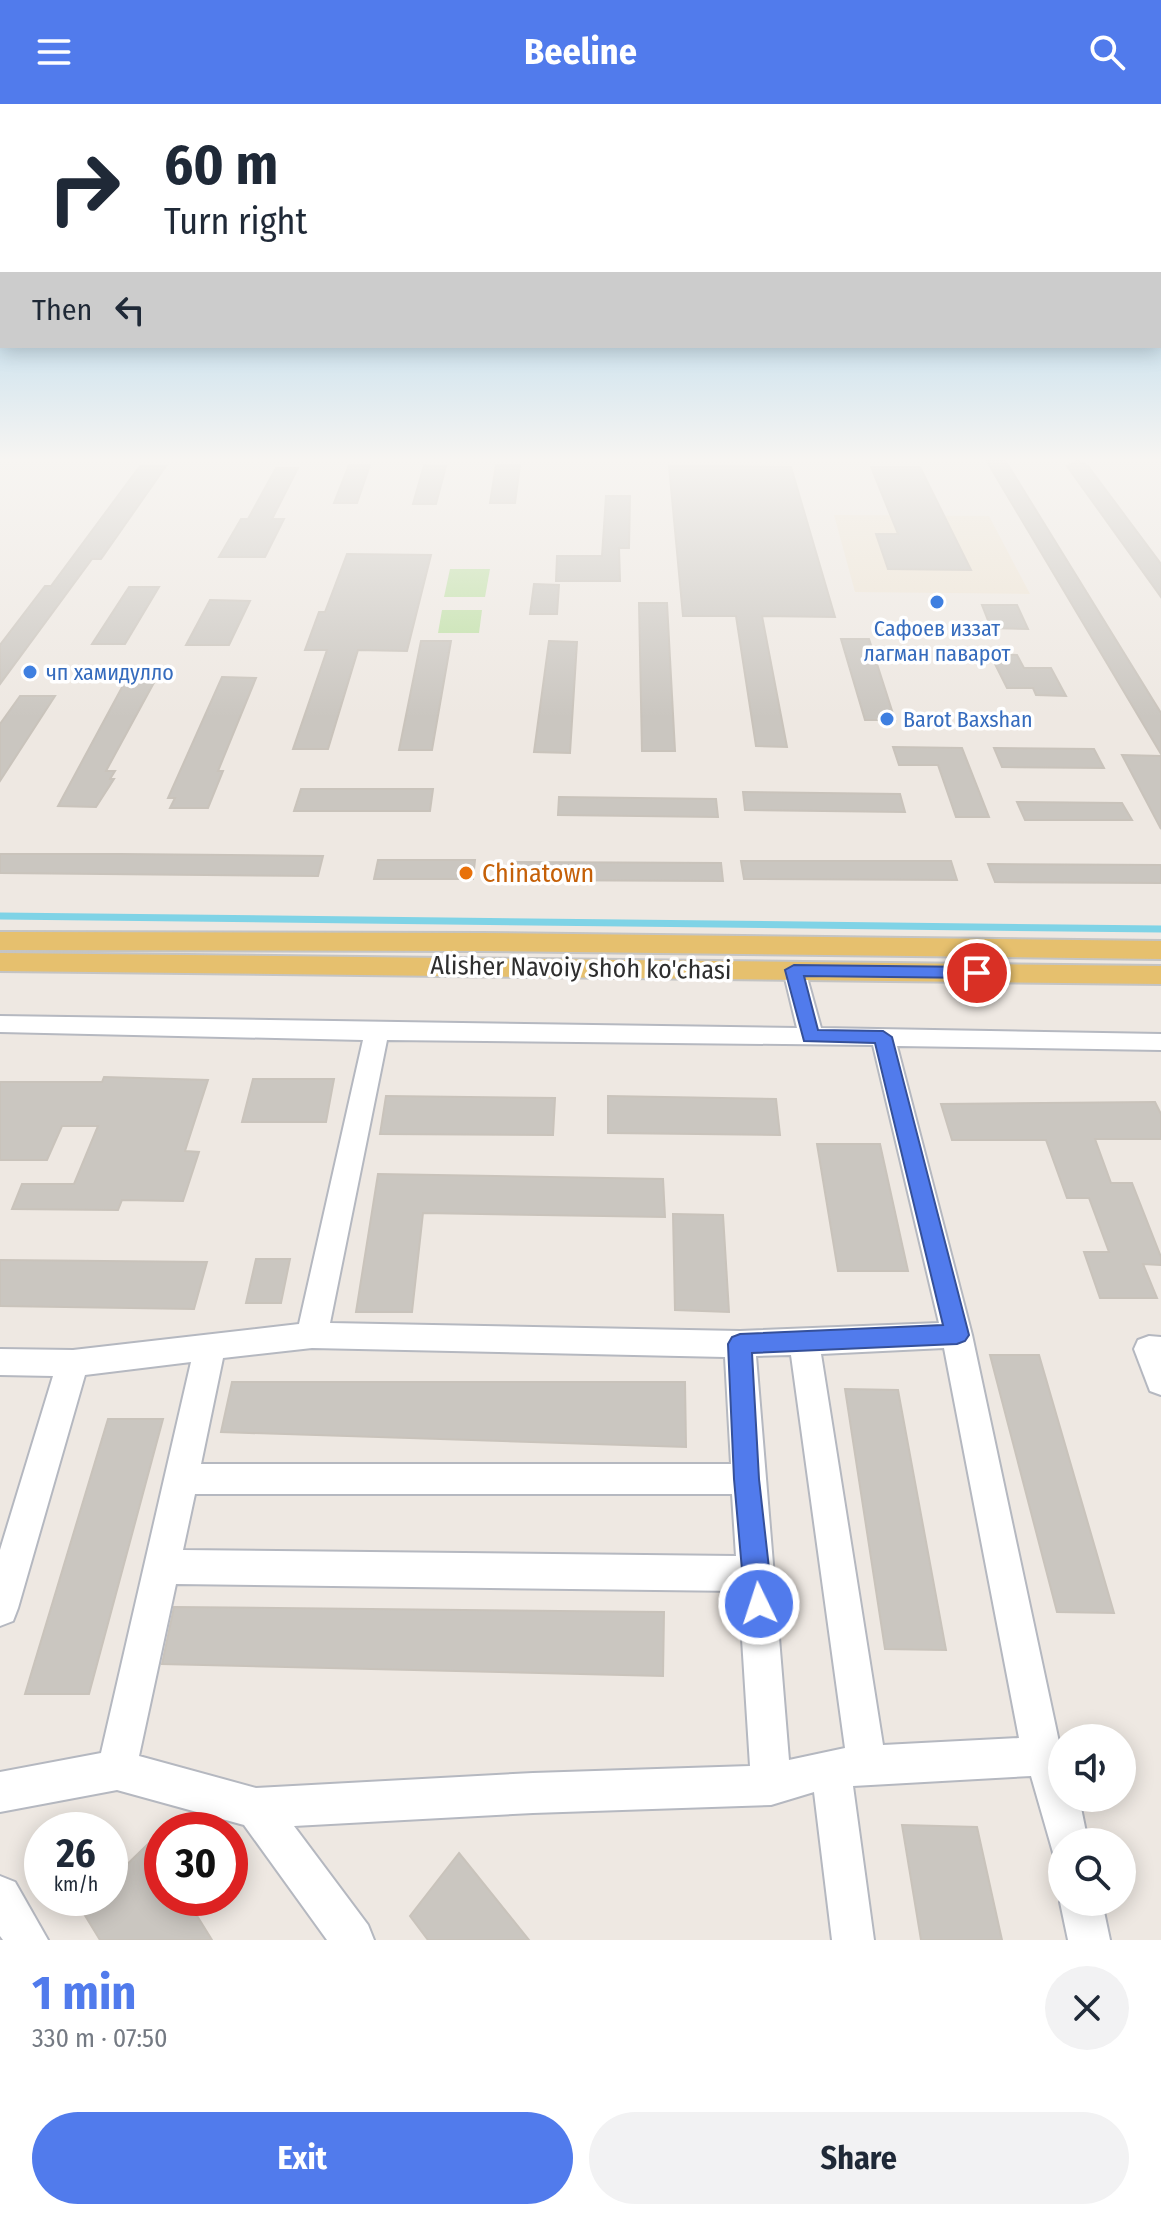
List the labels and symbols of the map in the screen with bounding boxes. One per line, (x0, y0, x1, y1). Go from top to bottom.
marker: Сафоев иззат лагман паварот (928, 593, 946, 611)
place label: Сафоев иззат лагман паварот (864, 615, 1011, 667)
place label: чп хамидулло (46, 659, 174, 686)
marker: чп хамидулло (21, 663, 39, 681)
place label: Barot Baxshan (903, 706, 1033, 733)
marker: Barot Baxshan (878, 710, 896, 728)
place label: Chinatown (482, 858, 594, 889)
marker: Chinatown (457, 864, 475, 882)
pin (943, 939, 1011, 1007)
street label: Alisher Navoiy shoh ko'chasi (430, 950, 732, 986)
position arrow (717, 1562, 801, 1646)
speed limit sign: 30 (144, 1812, 248, 1916)

